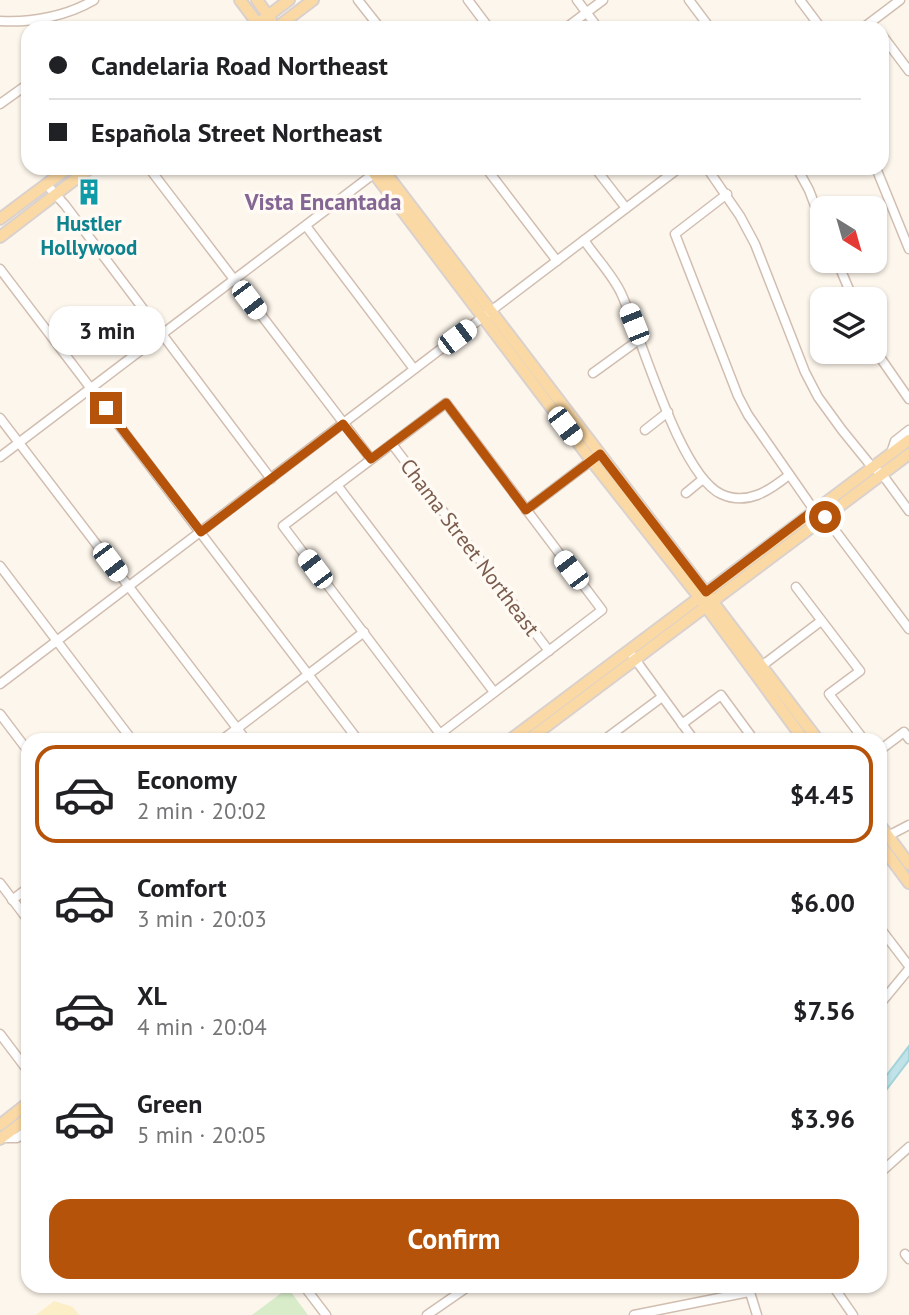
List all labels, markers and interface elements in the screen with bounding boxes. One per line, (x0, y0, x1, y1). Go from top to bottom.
text: Candelaria Road Northeast (91, 49, 388, 82)
text: Española Street Northeast (91, 116, 382, 149)
building icon: Hustler Hollywood (74, 177, 104, 207)
district label: Vista Encantada (244, 187, 401, 216)
north arrow (810, 196, 887, 273)
map controls (810, 196, 887, 364)
place label: Hustler Hollywood (41, 210, 137, 261)
car (228, 277, 271, 323)
button: layers (810, 287, 887, 364)
car (617, 301, 652, 347)
callout: 3 min (48, 306, 164, 356)
text: 3 min (79, 316, 135, 345)
car (434, 316, 481, 358)
route end (90, 392, 122, 424)
car (544, 403, 587, 449)
street label: Chama Street Northeast (395, 453, 545, 641)
route start (809, 501, 841, 533)
car (89, 539, 132, 585)
car (294, 546, 337, 592)
car (550, 547, 593, 593)
icon: car (53, 763, 116, 826)
text: Economy (137, 763, 237, 796)
text: $4.45 (790, 778, 855, 811)
text: 2 min · 20:02 (137, 796, 267, 825)
icon: car (53, 871, 116, 934)
text: Comfort (137, 871, 227, 904)
text: $6.00 (790, 886, 855, 919)
text: 3 min · 20:03 (137, 904, 267, 933)
icon: car (53, 979, 116, 1042)
text: XL (137, 979, 167, 1012)
text: $7.56 (793, 994, 855, 1027)
text: 4 min · 20:04 (137, 1012, 267, 1041)
icon: car (53, 1087, 116, 1150)
text: Green (137, 1087, 202, 1120)
text: $3.96 (790, 1102, 855, 1135)
text: 5 min · 20:05 (137, 1120, 267, 1149)
button: Confirm (49, 1199, 859, 1279)

